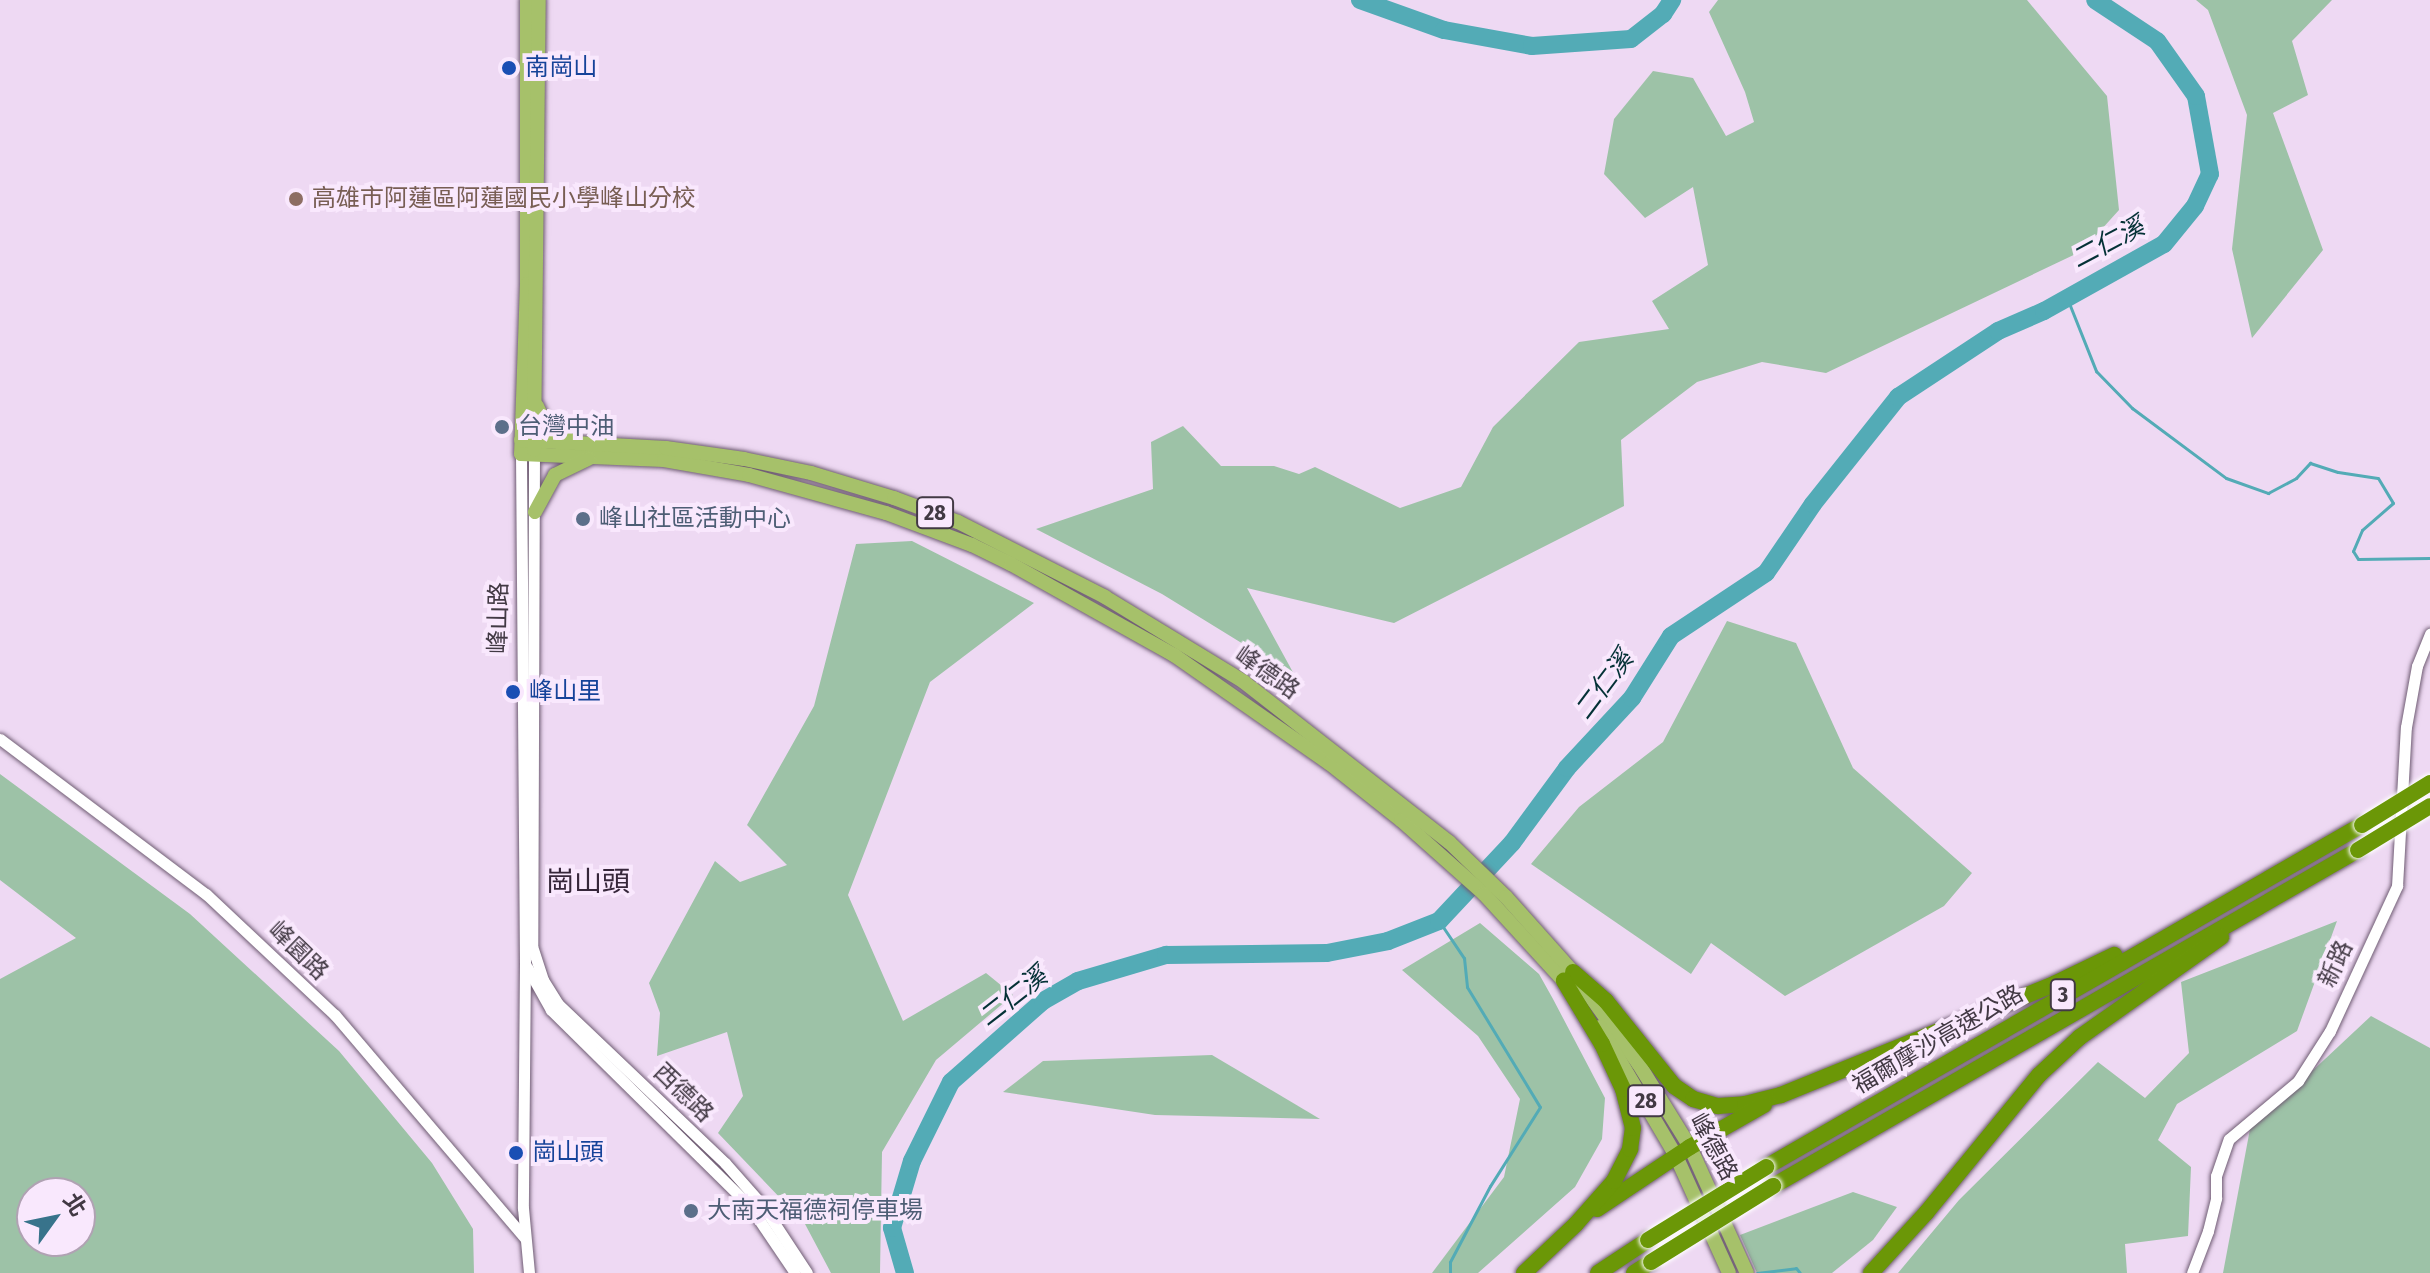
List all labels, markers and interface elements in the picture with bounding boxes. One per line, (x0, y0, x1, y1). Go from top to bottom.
place label: 南崗山 (525, 54, 597, 82)
marker: 南崗山 (500, 59, 518, 77)
place label: 高雄市阿蓮區阿蓮國民小學峰山分校 (312, 185, 696, 213)
marker: 高雄市阿蓮區阿蓮國民小學峰山分校 (287, 190, 305, 208)
water label: 二仁溪 (2066, 211, 2150, 275)
place label: 台灣中油 (518, 413, 614, 441)
marker: 台灣中油 (493, 418, 511, 436)
road number: 28 (915, 495, 955, 531)
place label: 峰山社區活動中心 (599, 505, 791, 533)
marker: 峰山社區活動中心 (574, 510, 592, 528)
street label: 峰山路 (484, 582, 514, 654)
street label: 峰德路 (1229, 641, 1305, 705)
water label: 二仁溪 (1568, 644, 1640, 726)
place label: 峰山里 (529, 678, 601, 706)
marker: 峰山里 (504, 683, 522, 701)
district label: 崗山頭 (546, 865, 630, 899)
street label: 峰園路 (262, 916, 334, 986)
street label: 新路 (2313, 936, 2359, 992)
water label: 二仁溪 (973, 961, 1053, 1033)
road number: 3 (2049, 977, 2077, 1013)
street label: 福爾摩沙高速公路 (1848, 980, 2028, 1100)
street label: 西德路 (647, 1058, 719, 1128)
road number: 28 (1626, 1083, 1666, 1119)
street label: 峰德路 (1683, 1109, 1743, 1185)
place label: 崗山頭 (532, 1139, 604, 1167)
marker: 崗山頭 (507, 1144, 525, 1162)
north arrow (16, 1177, 96, 1257)
text: 北 (58, 1188, 92, 1221)
place label: 大南天福德祠停車場 (707, 1197, 923, 1225)
marker: 大南天福德祠停車場 (682, 1202, 700, 1220)

